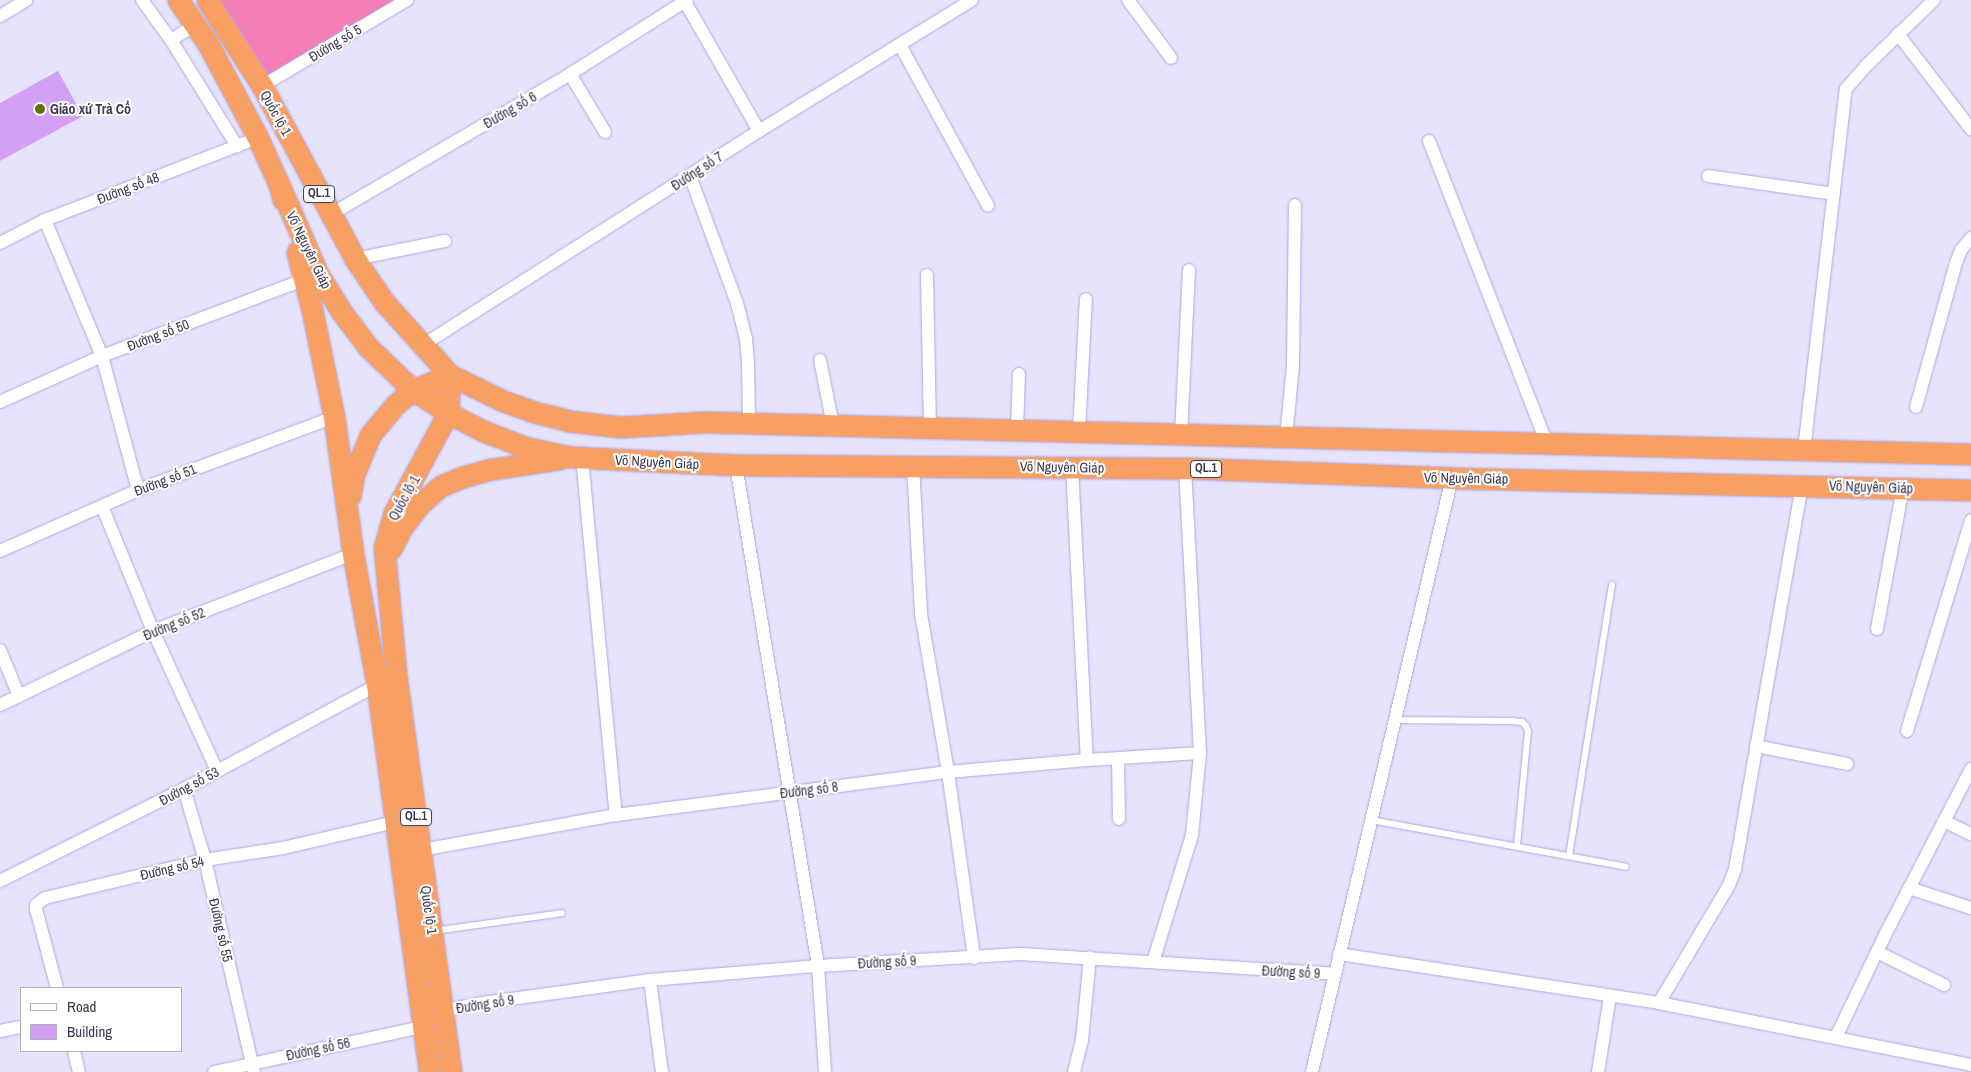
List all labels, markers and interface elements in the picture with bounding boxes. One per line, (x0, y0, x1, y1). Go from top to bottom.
street label: Đường số 5 (306, 21, 364, 65)
street label: Quốc lộ 1 (257, 87, 295, 139)
street label: Đường số 6 (480, 88, 540, 132)
place label: Giáo xứ Trà Cổ (50, 101, 131, 117)
marker: Giáo xứ Trà Cổ (34, 103, 46, 115)
street label: Đường số 7 (668, 148, 726, 194)
street label: Đường số 48 (95, 168, 161, 208)
road number: QL.1 (303, 184, 335, 203)
street label: Võ Nguyên Giáp (283, 208, 335, 292)
street label: Đường số 50 (125, 315, 191, 355)
street label: Võ Nguyên Giáp (614, 451, 700, 473)
street label: Võ Nguyên Giáp (1020, 458, 1104, 476)
road number: QL.1 (1190, 459, 1222, 478)
street label: Đường số 51 (132, 460, 198, 500)
street label: Võ Nguyên Giáp (1424, 469, 1508, 487)
street label: Quốc lộ 1 (385, 472, 423, 524)
street label: Võ Nguyên Giáp (1829, 477, 1913, 497)
street label: Đường số 52 (141, 604, 207, 644)
street label: Đường số 53 (156, 763, 222, 809)
street label: Đường số 8 (779, 778, 839, 802)
road number: QL.1 (400, 808, 432, 826)
street label: Đường số 54 (138, 852, 206, 884)
street label: Quốc lộ 1 (417, 885, 441, 935)
street label: Đường số 55 (205, 896, 237, 964)
street label: Đường số 9 (857, 952, 917, 972)
street label: Đường số 9 (1261, 962, 1321, 982)
legend (20, 987, 182, 1052)
street label: Đường số 9 (455, 991, 515, 1017)
text: Road (67, 996, 96, 1017)
text: Building (67, 1021, 112, 1042)
street label: Đường số 56 (284, 1034, 352, 1064)

